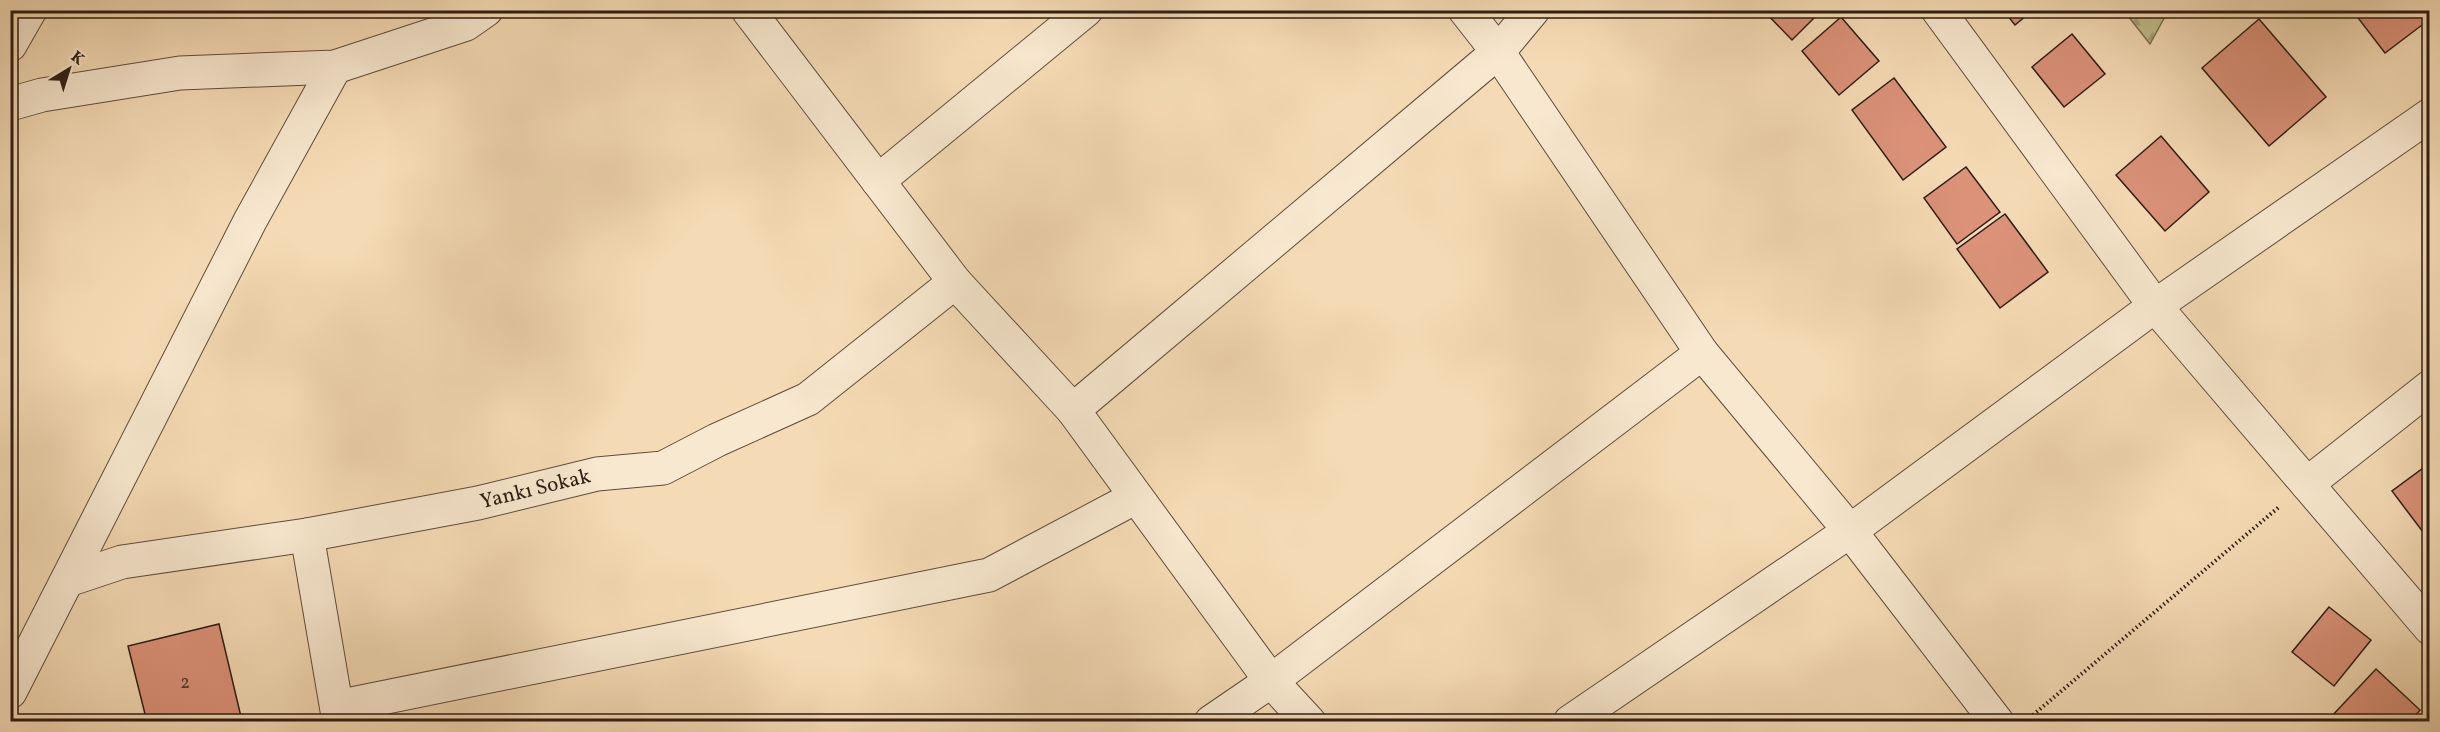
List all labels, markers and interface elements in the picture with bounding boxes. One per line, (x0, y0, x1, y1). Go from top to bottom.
north arrow (39, 39, 99, 99)
text: K (66, 47, 89, 71)
street label: Yankı Sokak (477, 461, 594, 516)
house number: 2 (180, 671, 190, 696)

